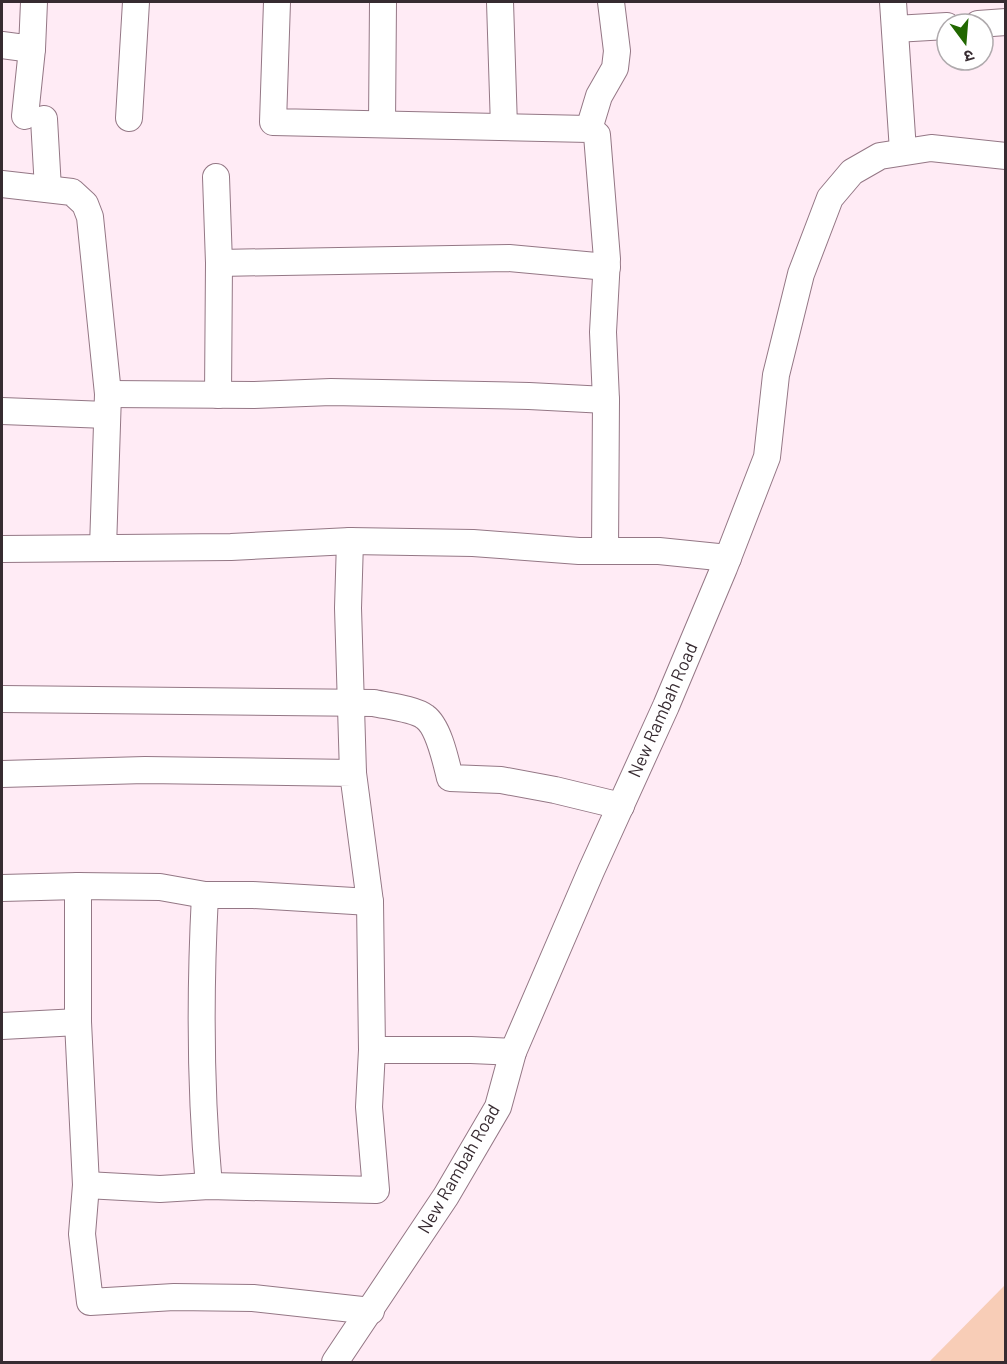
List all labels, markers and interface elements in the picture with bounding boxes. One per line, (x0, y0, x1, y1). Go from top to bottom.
north arrow (935, 12, 995, 72)
text: उ (962, 46, 976, 67)
street label: New Rambah Road (622, 639, 702, 780)
street label: New Rambah Road (412, 1100, 504, 1237)

